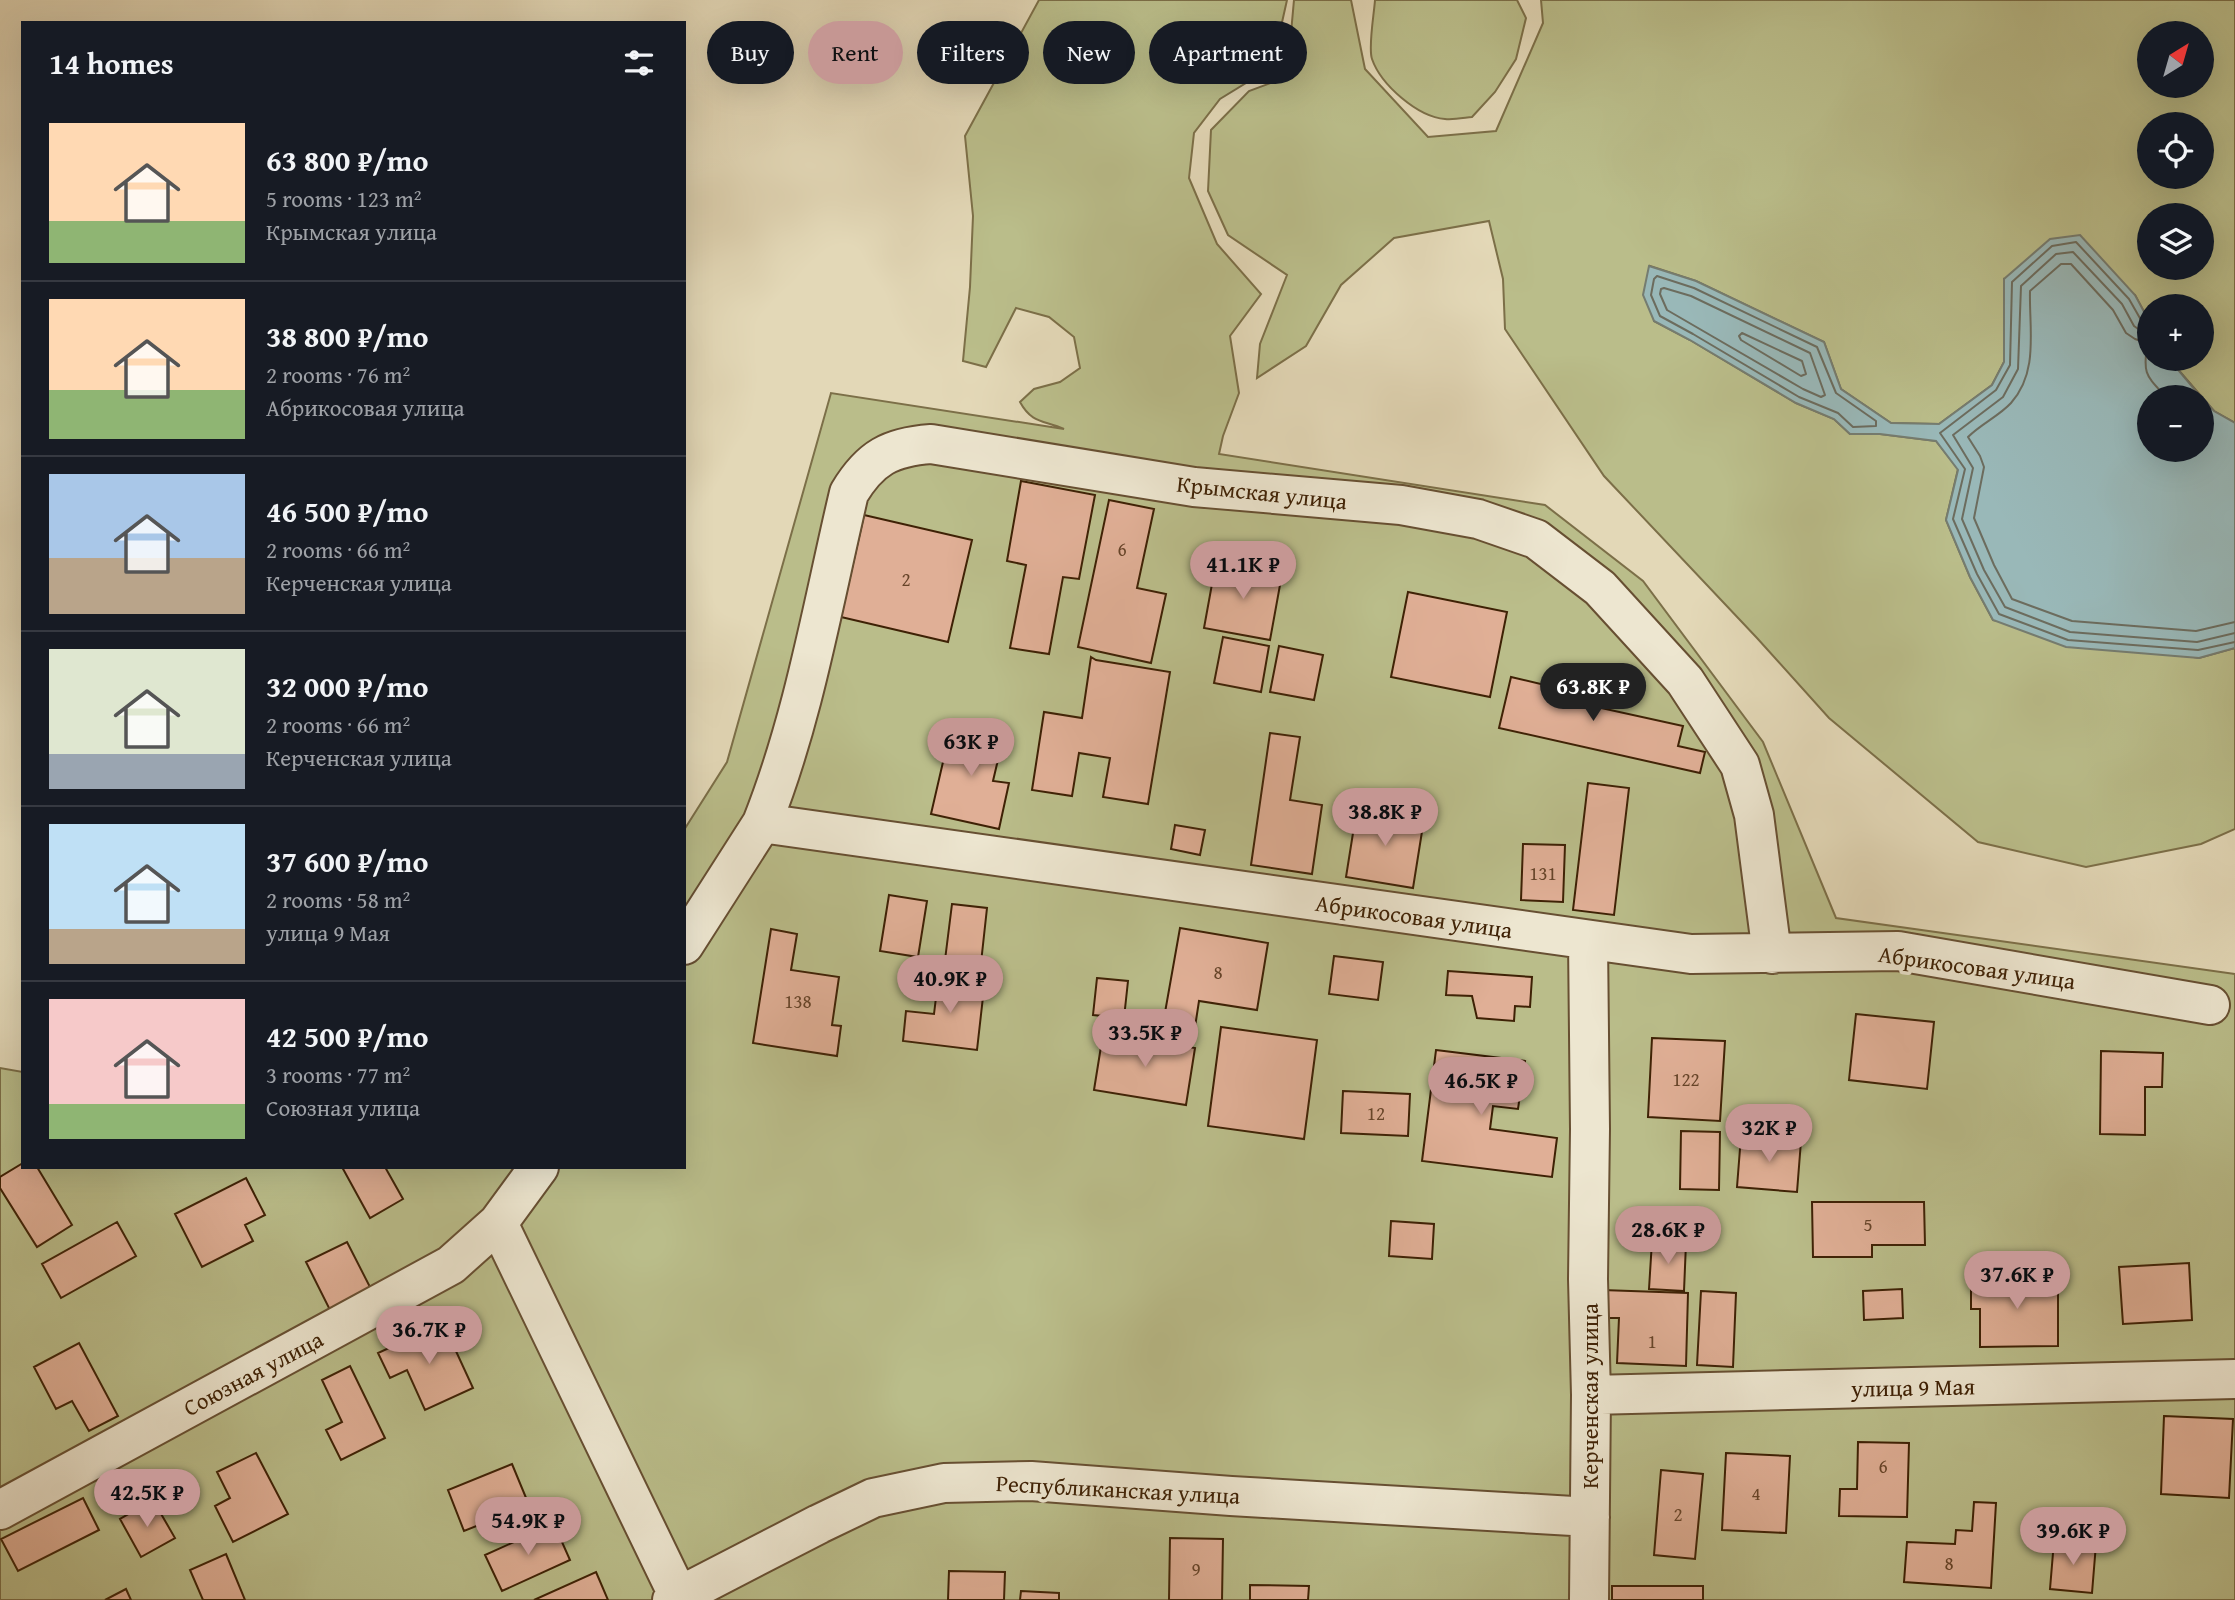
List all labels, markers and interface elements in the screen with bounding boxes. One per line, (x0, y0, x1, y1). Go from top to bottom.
chip: Buy (707, 21, 794, 84)
chip: Rent (808, 21, 903, 84)
chip: Filters (917, 21, 1029, 84)
chip: New (1043, 21, 1135, 84)
chip: Apartment (1149, 21, 1307, 84)
north arrow (2137, 21, 2214, 98)
map controls (2137, 21, 2214, 462)
text: 14 homes (49, 41, 174, 85)
icon: filters (620, 44, 658, 82)
button: locate (2137, 112, 2214, 189)
text: 63 800 ₽/mo (266, 138, 429, 182)
icon: home (105, 151, 189, 235)
text: 5 rooms · 123 m² (266, 182, 421, 215)
button: layers (2137, 203, 2214, 280)
text: Крымская улица (266, 215, 437, 248)
button: + (2137, 294, 2214, 371)
text: 38 800 ₽/mo (266, 314, 429, 358)
icon: home (105, 327, 189, 411)
text: 2 rooms · 76 m² (266, 358, 410, 391)
button: − (2137, 385, 2214, 462)
text: Абрикосовая улица (266, 391, 465, 424)
street label: Крымская улица (1175, 467, 1349, 517)
text: 46 500 ₽/mo (266, 489, 429, 533)
icon: home (105, 502, 189, 586)
text: 2 rooms · 66 m² (266, 533, 410, 566)
house number: 6 (1117, 535, 1127, 563)
pin: 41.1K ₽ (1178, 542, 1308, 601)
text: 41.1K ₽ (1206, 547, 1280, 580)
house number: 2 (901, 565, 911, 593)
text: Керченская улица (266, 566, 452, 599)
text: 32 000 ₽/mo (266, 664, 429, 708)
pin: 63.8K ₽ (1528, 664, 1658, 723)
text: 63.8K ₽ (1556, 669, 1630, 702)
icon: home (105, 677, 189, 761)
text: 2 rooms · 66 m² (266, 708, 410, 741)
pin: 63K ₽ (922, 718, 1020, 778)
text: 63K ₽ (943, 724, 999, 757)
text: Керченская улица (266, 741, 452, 774)
pin: 38.8K ₽ (1320, 788, 1450, 848)
text: 38.8K ₽ (1348, 794, 1422, 827)
text: 37 600 ₽/mo (266, 839, 429, 883)
icon: home (105, 852, 189, 936)
house number: 131 (1529, 859, 1557, 887)
text: 2 rooms · 58 m² (266, 883, 410, 916)
street label: Абрикосовая улица (1313, 886, 1515, 946)
text: улица 9 Мая (266, 916, 390, 949)
street label: Абрикосовая улица (1876, 937, 2078, 997)
pin: 40.9K ₽ (885, 956, 1015, 1015)
house number: 8 (1213, 958, 1223, 986)
text: 40.9K ₽ (913, 961, 987, 994)
house number: 138 (784, 987, 812, 1015)
pin: 33.5K ₽ (1080, 1010, 1210, 1069)
text: 42 500 ₽/mo (266, 1014, 429, 1058)
text: 33.5K ₽ (1108, 1015, 1182, 1048)
icon: home (105, 1027, 189, 1111)
text: 3 rooms · 77 m² (266, 1058, 410, 1091)
pin: 46.5K ₽ (1416, 1058, 1546, 1117)
text: 46.5K ₽ (1444, 1063, 1518, 1096)
house number: 122 (1672, 1065, 1700, 1093)
text: Союзная улица (266, 1091, 420, 1124)
house number: 12 (1367, 1099, 1385, 1127)
pin: 32K ₽ (1720, 1104, 1818, 1164)
text: 32K ₽ (1741, 1110, 1797, 1143)
pin: 28.6K ₽ (1603, 1206, 1733, 1266)
house number: 5 (1863, 1210, 1873, 1238)
text: 28.6K ₽ (1631, 1212, 1705, 1245)
pin: 37.6K ₽ (1952, 1252, 2082, 1311)
text: 37.6K ₽ (1980, 1257, 2054, 1290)
street label: Керченская улица (1573, 1303, 1606, 1489)
pin: 36.7K ₽ (364, 1306, 494, 1366)
text: 36.7K ₽ (392, 1312, 466, 1345)
street label: Союзная улица (177, 1322, 329, 1424)
house number: 1 (1647, 1327, 1657, 1355)
street label: улица 9 Мая (1850, 1369, 1976, 1405)
house number: 6 (1878, 1452, 1888, 1480)
street label: Республиканская улица (995, 1466, 1241, 1512)
pin: 42.5K ₽ (82, 1470, 212, 1529)
text: 42.5K ₽ (110, 1475, 184, 1508)
house number: 4 (1751, 1479, 1761, 1507)
pin: 54.9K ₽ (463, 1498, 593, 1557)
house number: 2 (1673, 1500, 1683, 1528)
text: 54.9K ₽ (491, 1503, 565, 1536)
pin: 39.6K ₽ (2008, 1508, 2138, 1567)
text: 39.6K ₽ (2036, 1513, 2110, 1546)
house number: 8 (1944, 1549, 1954, 1577)
house number: 9 (1191, 1555, 1201, 1583)

